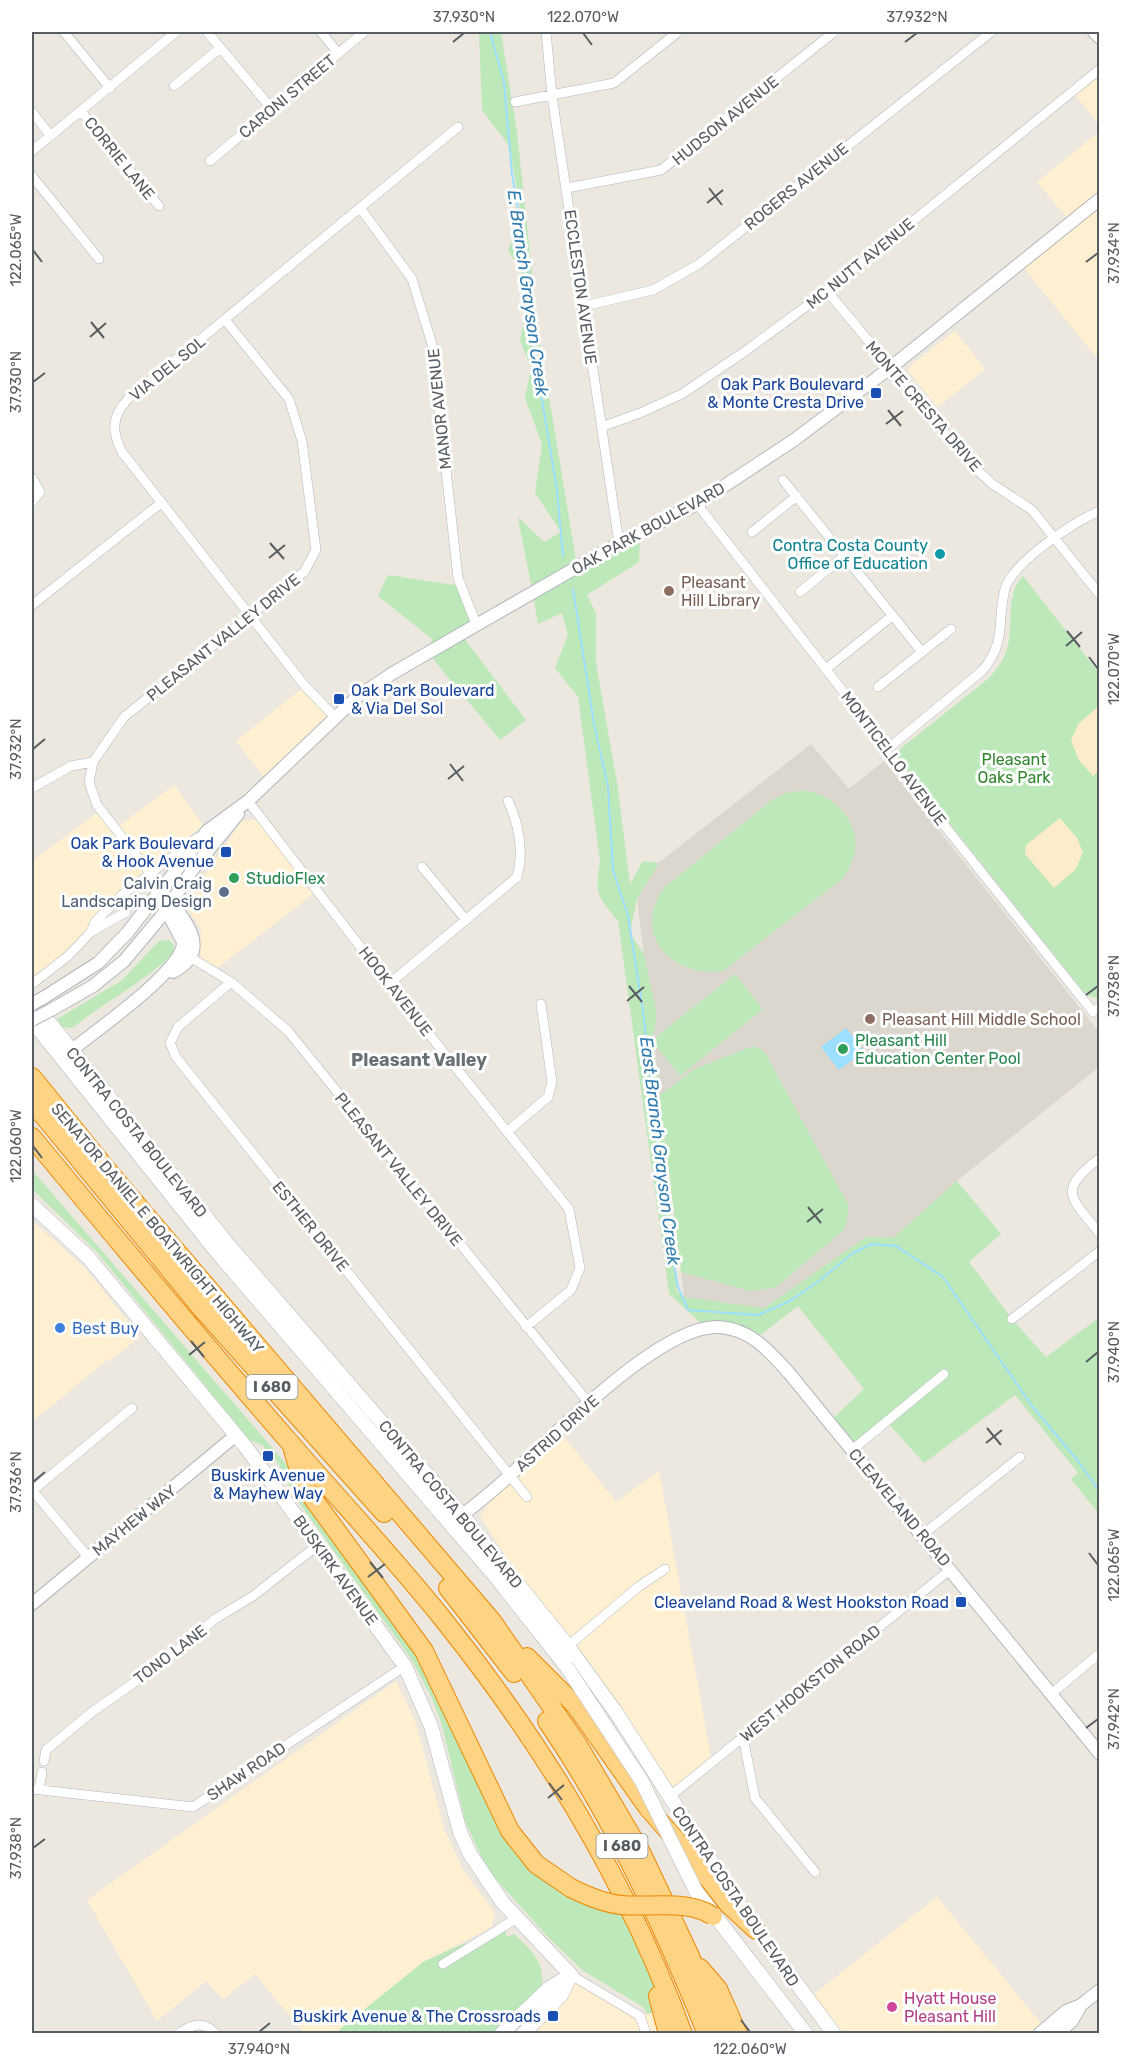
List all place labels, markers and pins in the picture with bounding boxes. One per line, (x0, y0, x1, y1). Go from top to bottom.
place label: Oak Park Boulevard & Monte Cresta Drive (707, 375, 864, 412)
marker: Oak Park Boulevard & Monte Cresta Drive (869, 386, 883, 400)
place label: Contra Costa County Office of Education (772, 536, 928, 573)
marker: Contra Costa County Office of Education (933, 547, 947, 561)
place label: Pleasant Hill Library (681, 573, 760, 610)
marker: Pleasant Hill Library (662, 584, 676, 598)
place label: Oak Park Boulevard & Via Del Sol (351, 681, 495, 718)
marker: Oak Park Boulevard & Via Del Sol (332, 692, 346, 706)
place label: Oak Park Boulevard & Hook Avenue (70, 834, 214, 871)
marker: Oak Park Boulevard & Hook Avenue (219, 845, 233, 859)
place label: StudioFlex (246, 869, 325, 888)
marker: StudioFlex (227, 871, 241, 885)
place label: Calvin Craig Landscaping Design (61, 874, 212, 911)
marker: Calvin Craig Landscaping Design (217, 885, 231, 899)
place label: Pleasant Hill Middle School (882, 1010, 1081, 1029)
marker: Pleasant Hill Middle School (863, 1012, 877, 1026)
place label: Pleasant Hill Education Center Pool (855, 1031, 1021, 1068)
marker: Pleasant Hill Education Center Pool (836, 1042, 850, 1056)
place label: Best Buy (72, 1319, 139, 1338)
marker: Best Buy (53, 1321, 67, 1335)
marker: Buskirk Avenue & Mayhew Way (261, 1449, 275, 1463)
place label: Buskirk Avenue & Mayhew Way (211, 1466, 325, 1503)
place label: Cleaveland Road & West Hookston Road (654, 1593, 949, 1612)
marker: Cleaveland Road & West Hookston Road (954, 1595, 968, 1609)
place label: Hyatt House Pleasant Hill (904, 1989, 997, 2026)
marker: Hyatt House Pleasant Hill (885, 2000, 899, 2014)
place label: Buskirk Avenue & The Crossroads (293, 2007, 541, 2026)
marker: Buskirk Avenue & The Crossroads (546, 2009, 560, 2023)

